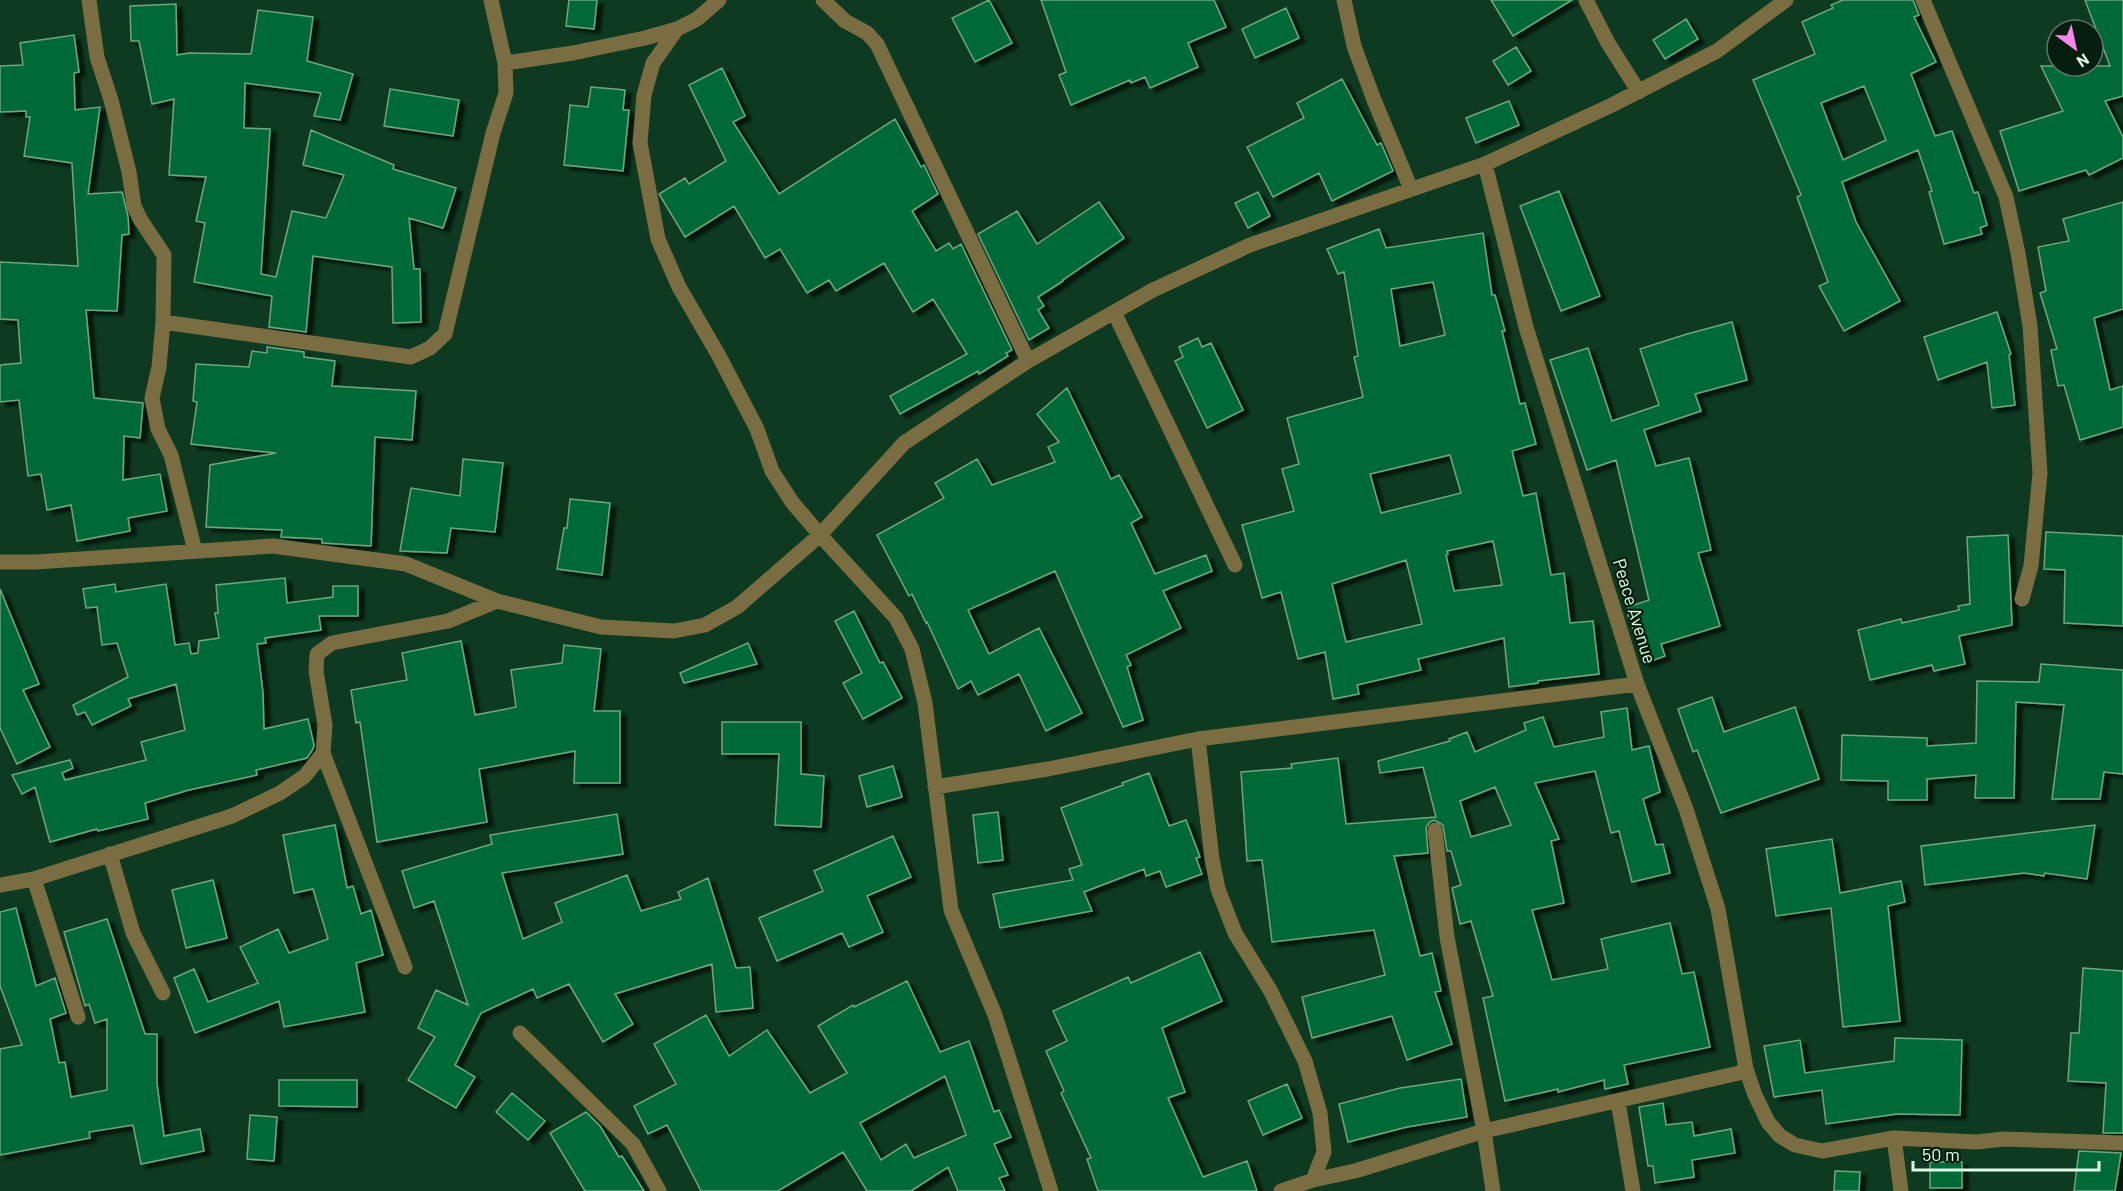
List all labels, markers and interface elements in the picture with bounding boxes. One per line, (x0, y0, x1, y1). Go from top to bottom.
north arrow (2045, 18, 2105, 78)
text: N (2074, 50, 2093, 72)
street label: Peace Avenue (1609, 556, 1661, 666)
scale bar (1913, 1134, 2099, 1172)
text: 50 m (1922, 1143, 1960, 1165)

